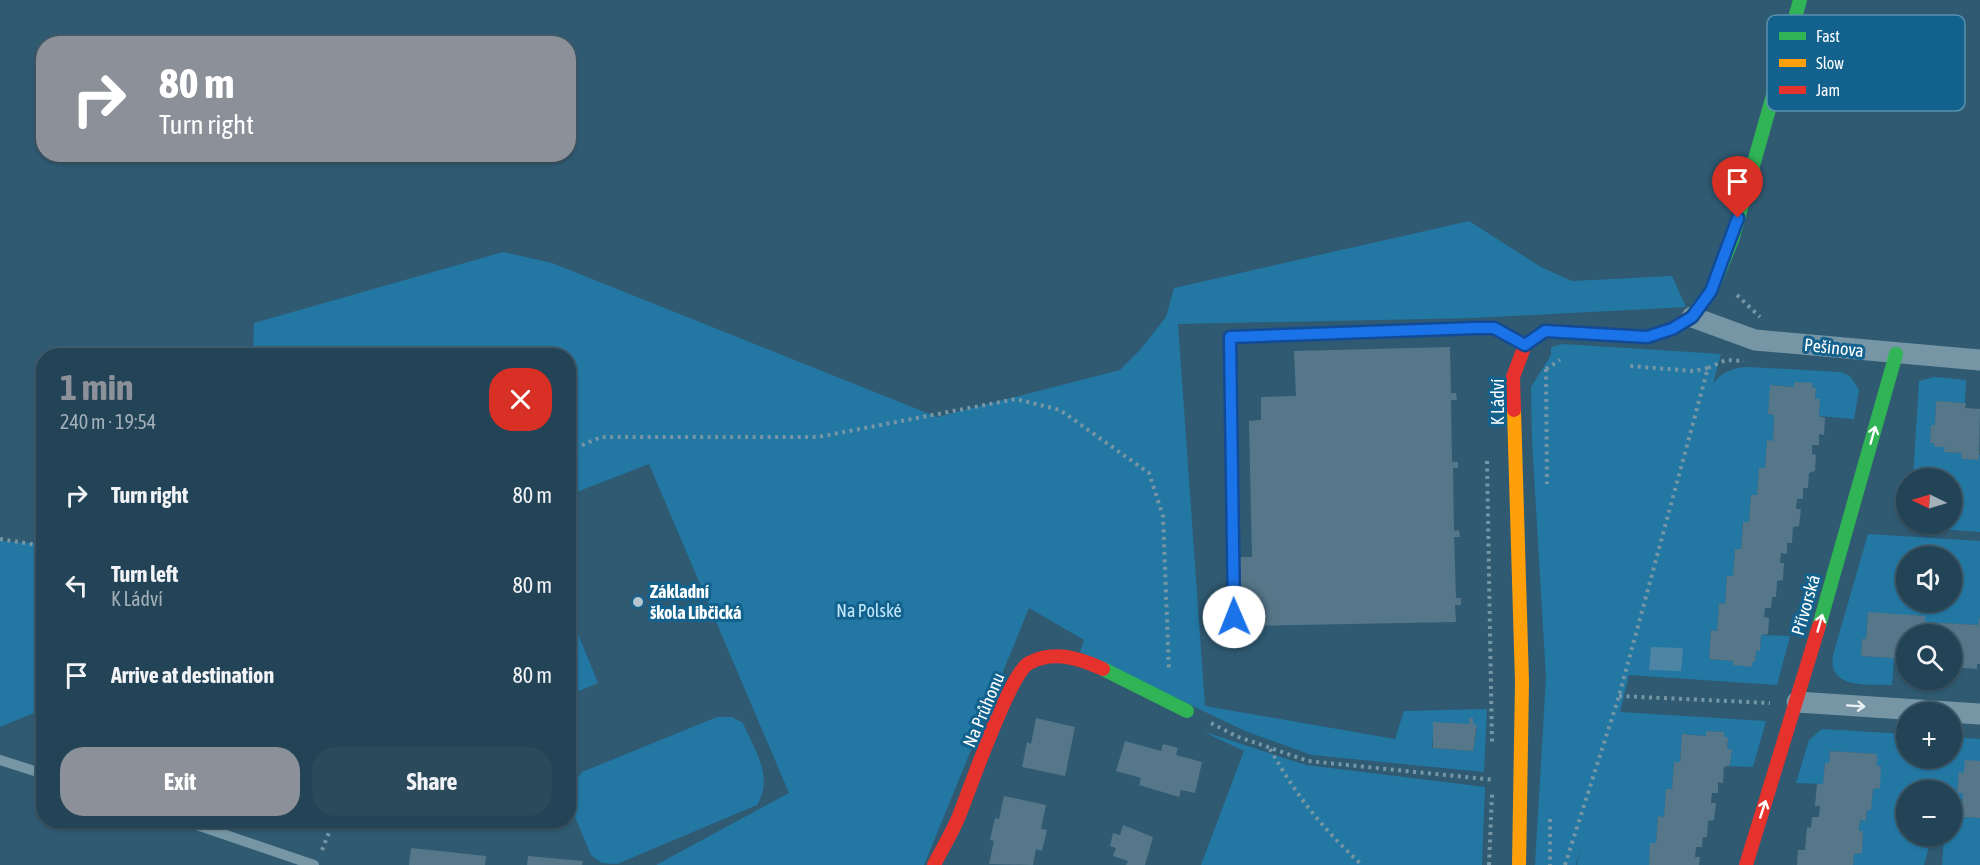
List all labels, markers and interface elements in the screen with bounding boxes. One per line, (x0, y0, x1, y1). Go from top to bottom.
legend (1767, 15, 1965, 111)
text: Fast (1816, 27, 1840, 45)
text: Slow (1816, 54, 1844, 72)
text: 80 m (159, 59, 234, 107)
icon: right (60, 60, 138, 138)
text: Jam (1816, 81, 1840, 99)
text: Turn right (159, 109, 254, 140)
pin (1712, 156, 1763, 218)
icon: arrive (1721, 165, 1754, 198)
street label: Pešinova (1803, 334, 1865, 361)
text: 1 min (60, 366, 134, 408)
button: close (489, 368, 552, 431)
street label: K Ládví (1487, 379, 1508, 425)
text: 240 m · 19:54 (60, 410, 156, 433)
one-way arrow (1868, 426, 1879, 445)
north arrow (1896, 468, 1962, 534)
map controls (1896, 468, 1962, 846)
icon: right (60, 479, 93, 512)
text: Turn right (111, 482, 188, 508)
text: 80 m (512, 482, 552, 508)
button: sound (1896, 546, 1962, 612)
text: Turn left (111, 561, 178, 587)
icon: left (60, 569, 93, 602)
text: 80 m (512, 572, 552, 598)
street label: Přívorská (1787, 572, 1824, 638)
place label: Základní škola Libčická (650, 581, 741, 623)
position arrow (1202, 585, 1266, 649)
text: K Ládví (111, 587, 163, 610)
marker: Základní škola Libčická (631, 595, 645, 609)
park label: Na Polské (836, 600, 902, 621)
one-way arrow (1815, 613, 1826, 632)
button: search (1896, 624, 1962, 690)
icon: arrive (60, 659, 93, 692)
text: Arrive at destination (111, 662, 274, 688)
text: 80 m (512, 662, 552, 688)
street label: Na Průhonu (958, 669, 1009, 750)
one-way arrow (1845, 700, 1865, 711)
button: + (1896, 702, 1962, 768)
button: Exit (60, 747, 300, 816)
button: Share (312, 747, 552, 816)
button: − (1896, 780, 1962, 846)
one-way arrow (1759, 800, 1770, 819)

